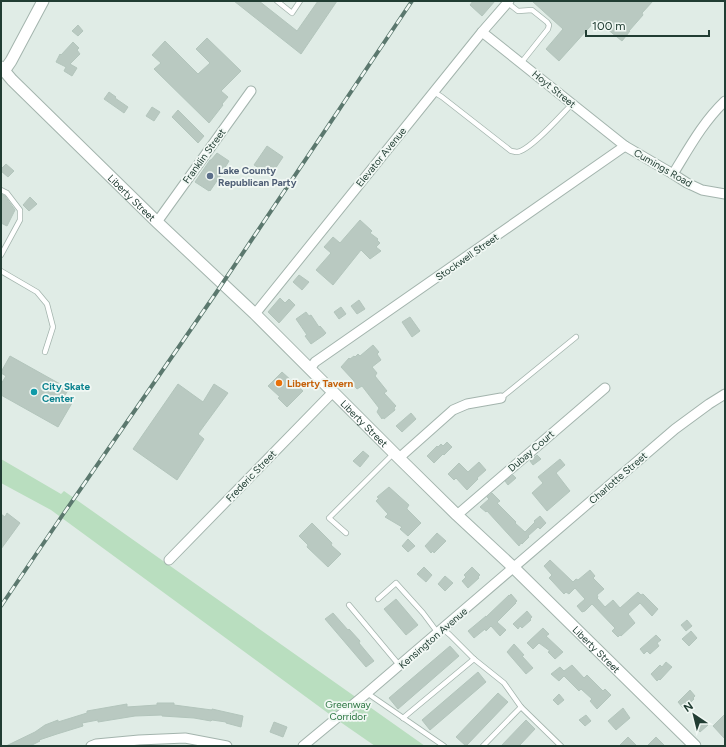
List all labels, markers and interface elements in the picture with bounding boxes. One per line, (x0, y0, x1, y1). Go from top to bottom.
scale bar (586, 12, 709, 38)
text: 100 m (592, 19, 626, 33)
street label: Hoyt Street (529, 67, 579, 111)
street label: Elevator Avenue (353, 124, 409, 189)
street label: Franklin Street (180, 126, 228, 186)
street label: Cumings Road (632, 146, 695, 190)
place label: Lake County Republican Party (218, 164, 297, 189)
street label: Liberty Street (105, 171, 159, 224)
marker: Lake County Republican Party (205, 171, 215, 181)
street label: Stockwell Street (433, 230, 501, 284)
place label: Liberty Tavern (287, 377, 354, 390)
marker: Liberty Tavern (274, 378, 284, 388)
place label: City Skate Center (42, 380, 90, 405)
marker: City Skate Center (29, 387, 39, 397)
street label: Liberty Street (338, 397, 391, 450)
street label: Dubay Court (505, 427, 557, 475)
street label: Frederic Street (223, 447, 279, 505)
street label: Charlotte Street (586, 449, 650, 507)
street label: Kensington Avenue (396, 604, 470, 671)
street label: Liberty Street (570, 623, 623, 676)
north arrow (674, 695, 714, 735)
park label: Greenway Corridor (325, 698, 371, 723)
text: N (681, 699, 696, 715)

